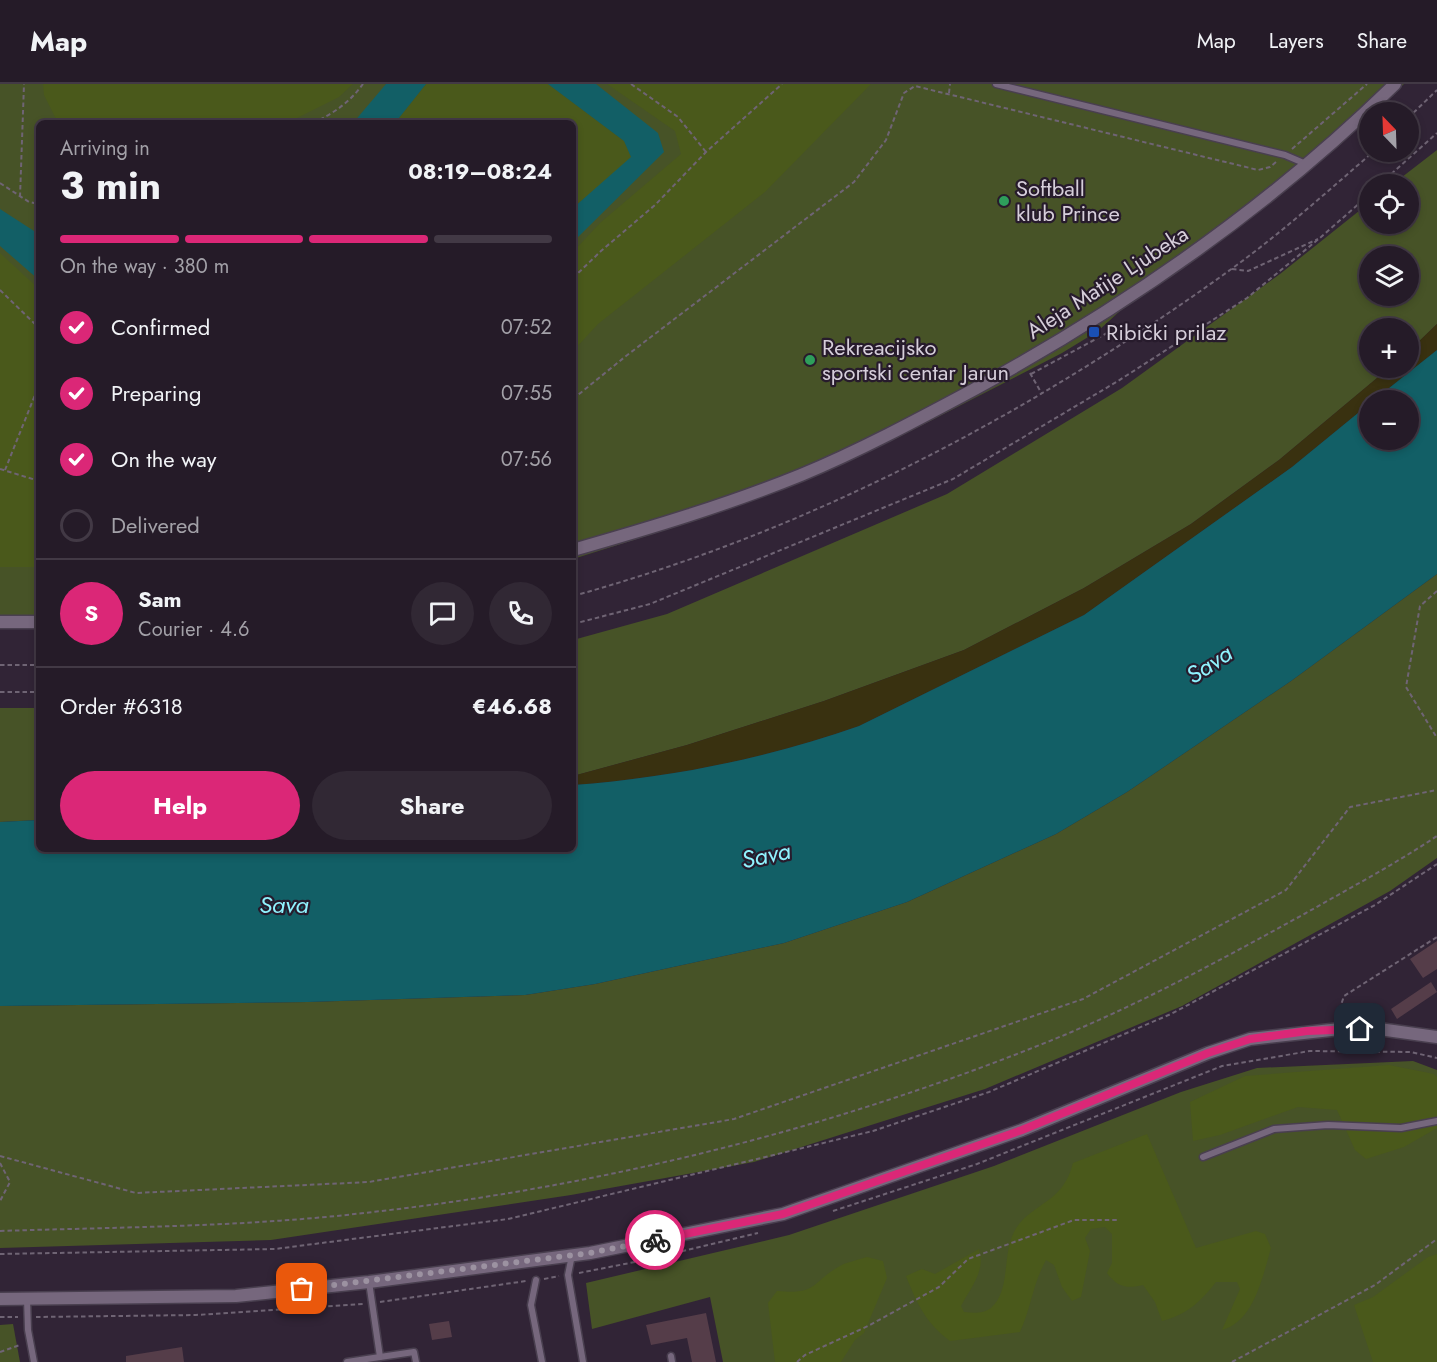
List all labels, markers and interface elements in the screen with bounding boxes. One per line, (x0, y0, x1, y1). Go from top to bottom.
text: Map (30, 21, 87, 62)
text: Map (1197, 26, 1236, 56)
text: Layers (1269, 26, 1324, 56)
text: Share (1357, 26, 1407, 56)
north arrow (1359, 102, 1419, 162)
map controls (1359, 102, 1419, 450)
text: Arriving in (60, 134, 150, 163)
text: 08:19–08:24 (408, 155, 552, 187)
text: 3 min (60, 157, 161, 214)
place label: Softball klub Prince (1016, 172, 1120, 229)
button: locate (1359, 174, 1419, 234)
marker: Softball klub Prince (997, 194, 1011, 208)
street label: Aleja Matije Ljubeka (1020, 218, 1194, 346)
button: layers (1359, 246, 1419, 306)
text: On the way · 380 m (60, 252, 229, 281)
icon: check (60, 311, 93, 344)
text: Confirmed (111, 311, 210, 343)
text: 07:52 (501, 313, 552, 342)
place label: Ribički prilaz (1106, 316, 1226, 348)
button: + (1359, 318, 1419, 378)
marker: Ribički prilaz (1087, 325, 1101, 339)
place label: Rekreacijsko sportski centar Jarun (822, 331, 1009, 388)
marker: Rekreacijsko sportski centar Jarun (803, 353, 817, 367)
icon: check (60, 377, 93, 410)
text: Preparing (111, 377, 202, 409)
text: 07:55 (501, 379, 552, 408)
button: − (1359, 390, 1419, 450)
icon: check (60, 443, 93, 476)
text: On the way (111, 443, 216, 475)
text: 07:56 (501, 445, 552, 474)
text: Delivered (111, 509, 200, 541)
button: chat (411, 582, 474, 645)
button: phone (489, 582, 552, 645)
text: Sam (138, 583, 182, 615)
text: S (85, 597, 98, 629)
text: Courier · 4.6 (138, 615, 250, 644)
water label: Sava (1179, 636, 1239, 692)
text: Order #6318 (60, 690, 183, 722)
text: €46.68 (472, 690, 552, 722)
button: Help (60, 771, 300, 840)
button: Share (312, 771, 552, 840)
water label: Sava (738, 833, 794, 877)
water label: Sava (259, 887, 309, 922)
pin (1334, 1003, 1385, 1054)
icon: home (1343, 1012, 1376, 1045)
courier (625, 1210, 685, 1270)
icon: bike (639, 1224, 672, 1257)
pin (276, 1263, 327, 1314)
icon: bag (285, 1272, 318, 1305)

